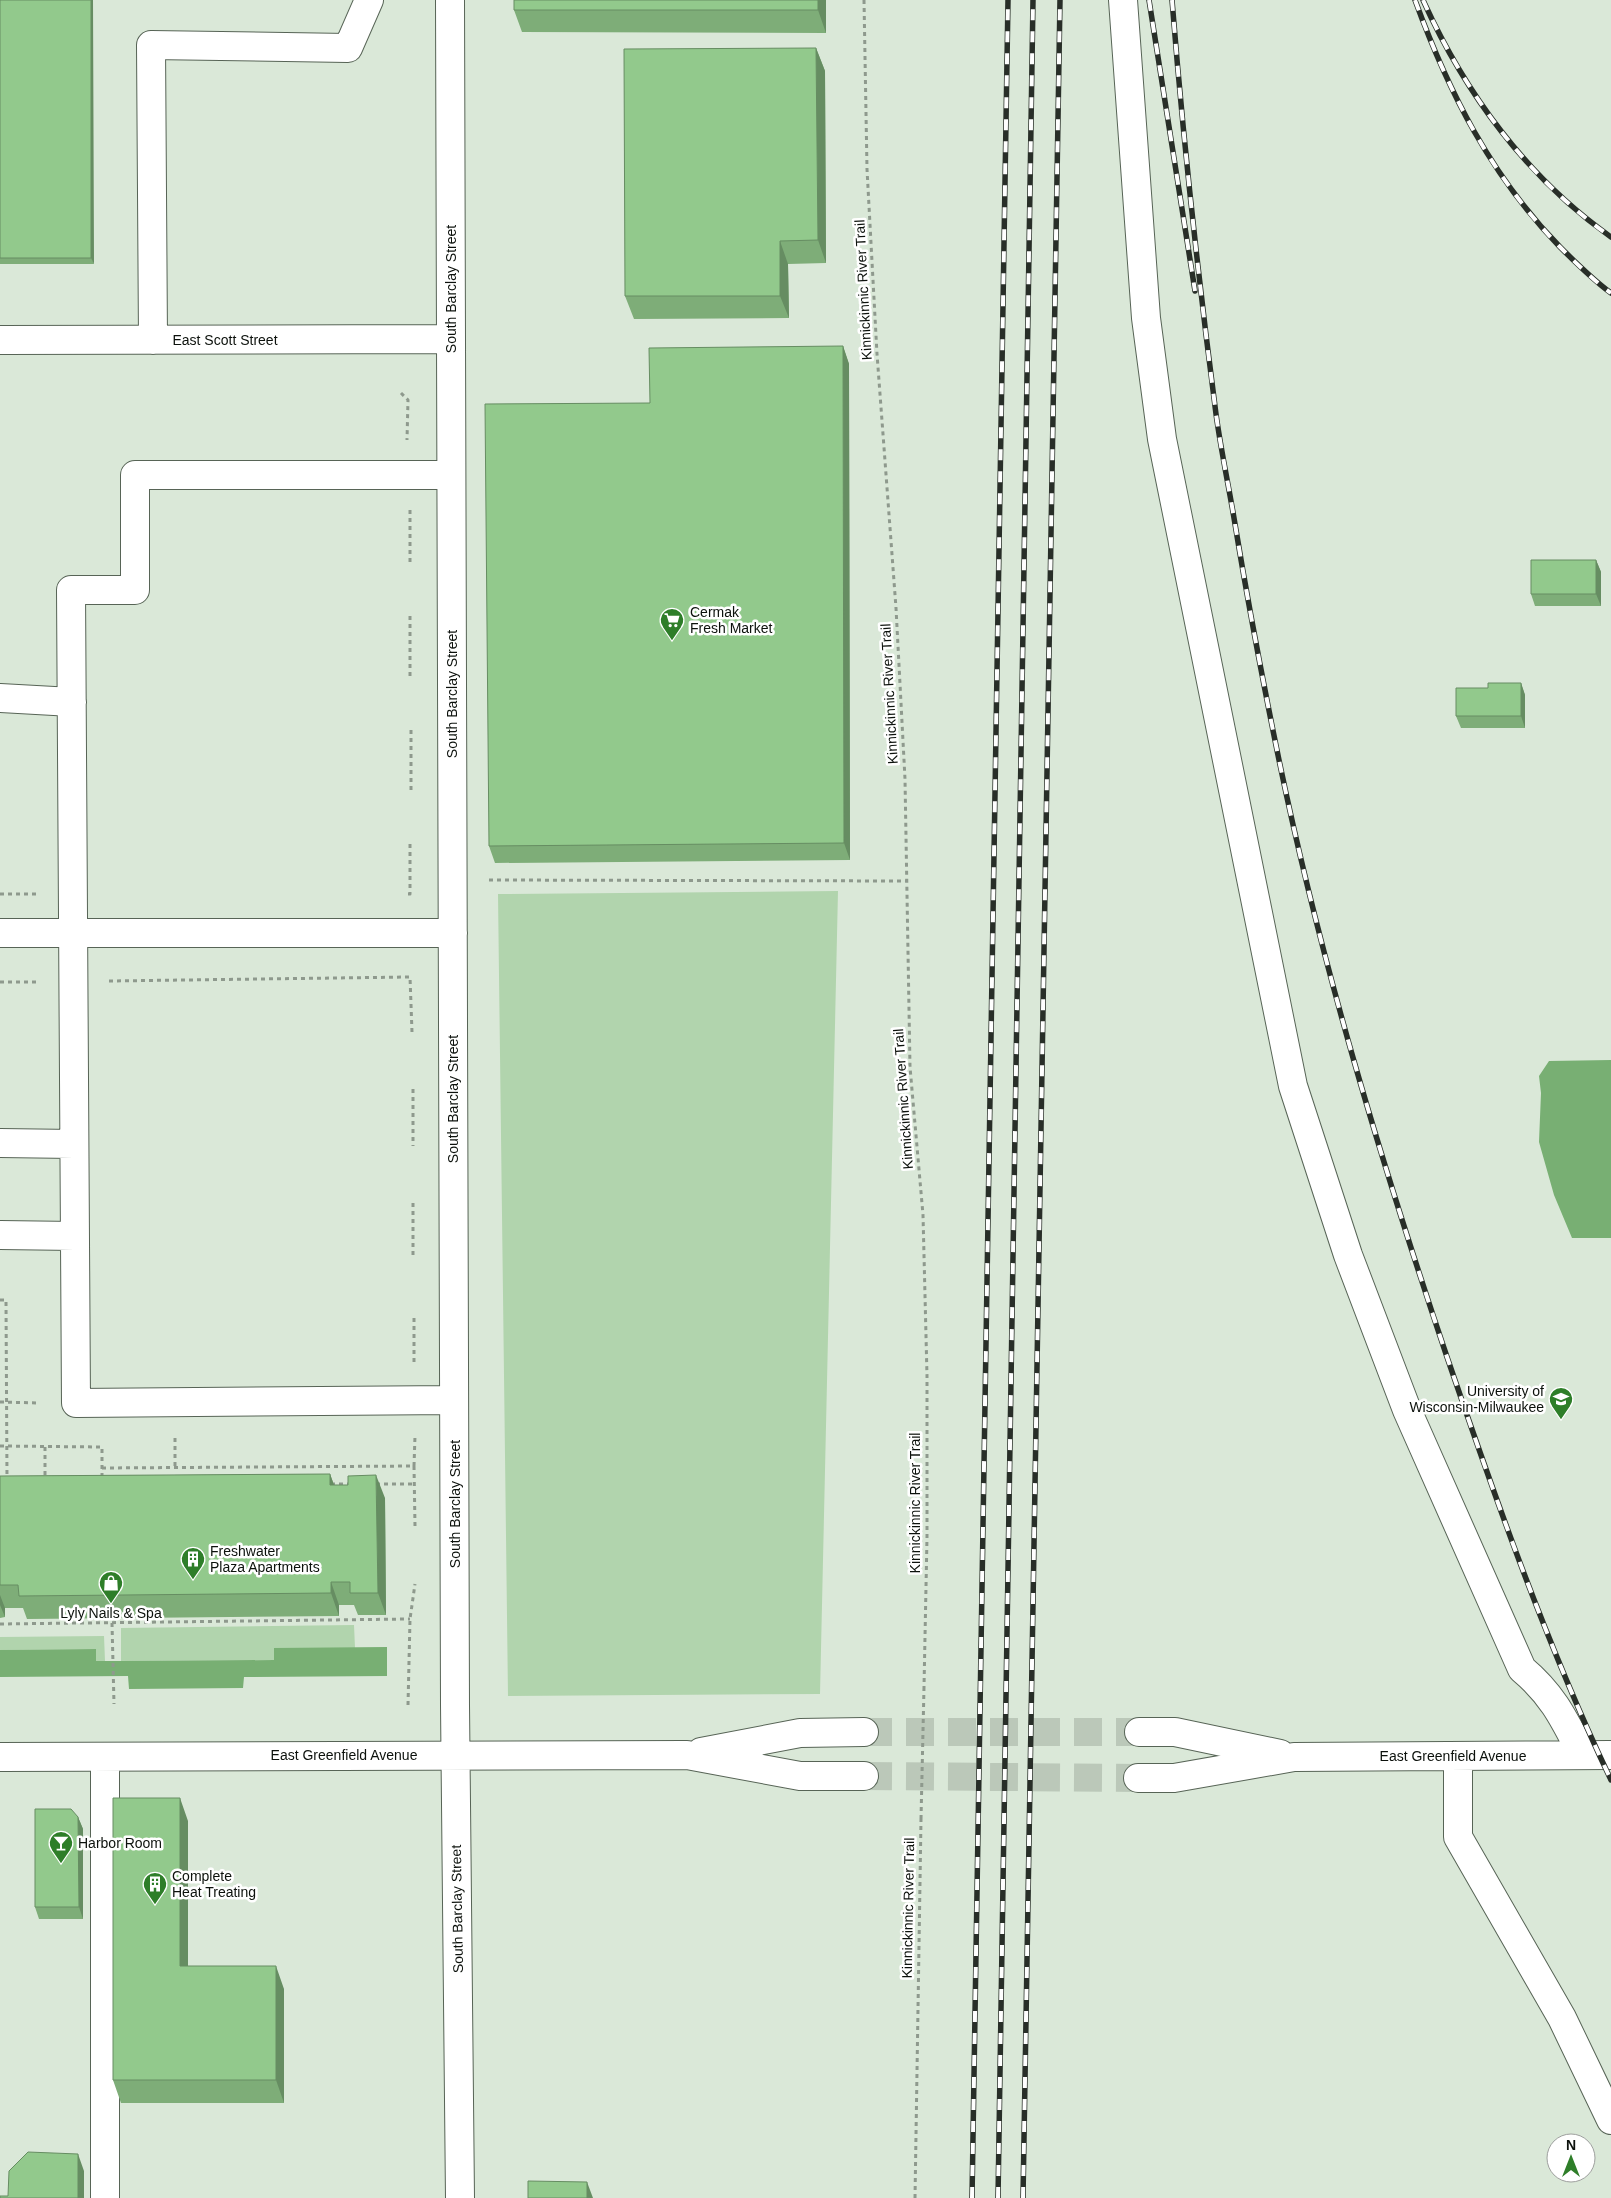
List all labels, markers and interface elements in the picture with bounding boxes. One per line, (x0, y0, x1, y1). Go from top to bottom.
street label: Kinnickinnic River Trail (851, 219, 875, 361)
street label: South Barclay Street (443, 225, 459, 353)
street label: East Scott Street (172, 332, 278, 348)
place label: Cermak Fresh Market (690, 604, 773, 636)
supermarket icon: Cermak Fresh Market (659, 607, 685, 641)
street label: Kinnickinnic River Trail (877, 623, 901, 765)
street label: South Barclay Street (444, 630, 460, 758)
street label: Kinnickinnic River Trail (890, 1028, 916, 1170)
street label: South Barclay Street (445, 1035, 461, 1163)
place label: University of Wisconsin-Milwaukee (1409, 1383, 1544, 1415)
school or university icon: University of Wisconsin-Milwaukee (1548, 1386, 1574, 1420)
street label: Kinnickinnic River Trail (907, 1433, 923, 1573)
street label: South Barclay Street (447, 1440, 463, 1568)
place label: Freshwater Plaza Apartments (210, 1543, 320, 1575)
building icon: Freshwater Plaza Apartments (180, 1546, 206, 1580)
shop icon: Lyly Nails & Spa (98, 1570, 124, 1604)
place label: Lyly Nails & Spa (60, 1605, 162, 1621)
street label: East Greenfield Avenue (271, 1747, 418, 1763)
street label: East Greenfield Avenue (1380, 1748, 1527, 1764)
bar icon: Harbor Room (48, 1830, 74, 1864)
place label: Harbor Room (78, 1835, 162, 1851)
street label: Kinnickinnic River Trail (899, 1837, 917, 1979)
street label: South Barclay Street (448, 1845, 466, 1973)
place label: Complete Heat Treating (172, 1868, 256, 1900)
building icon: Complete Heat Treating (142, 1871, 168, 1905)
north arrow (1546, 2133, 1596, 2183)
text: N (1566, 2137, 1576, 2153)

